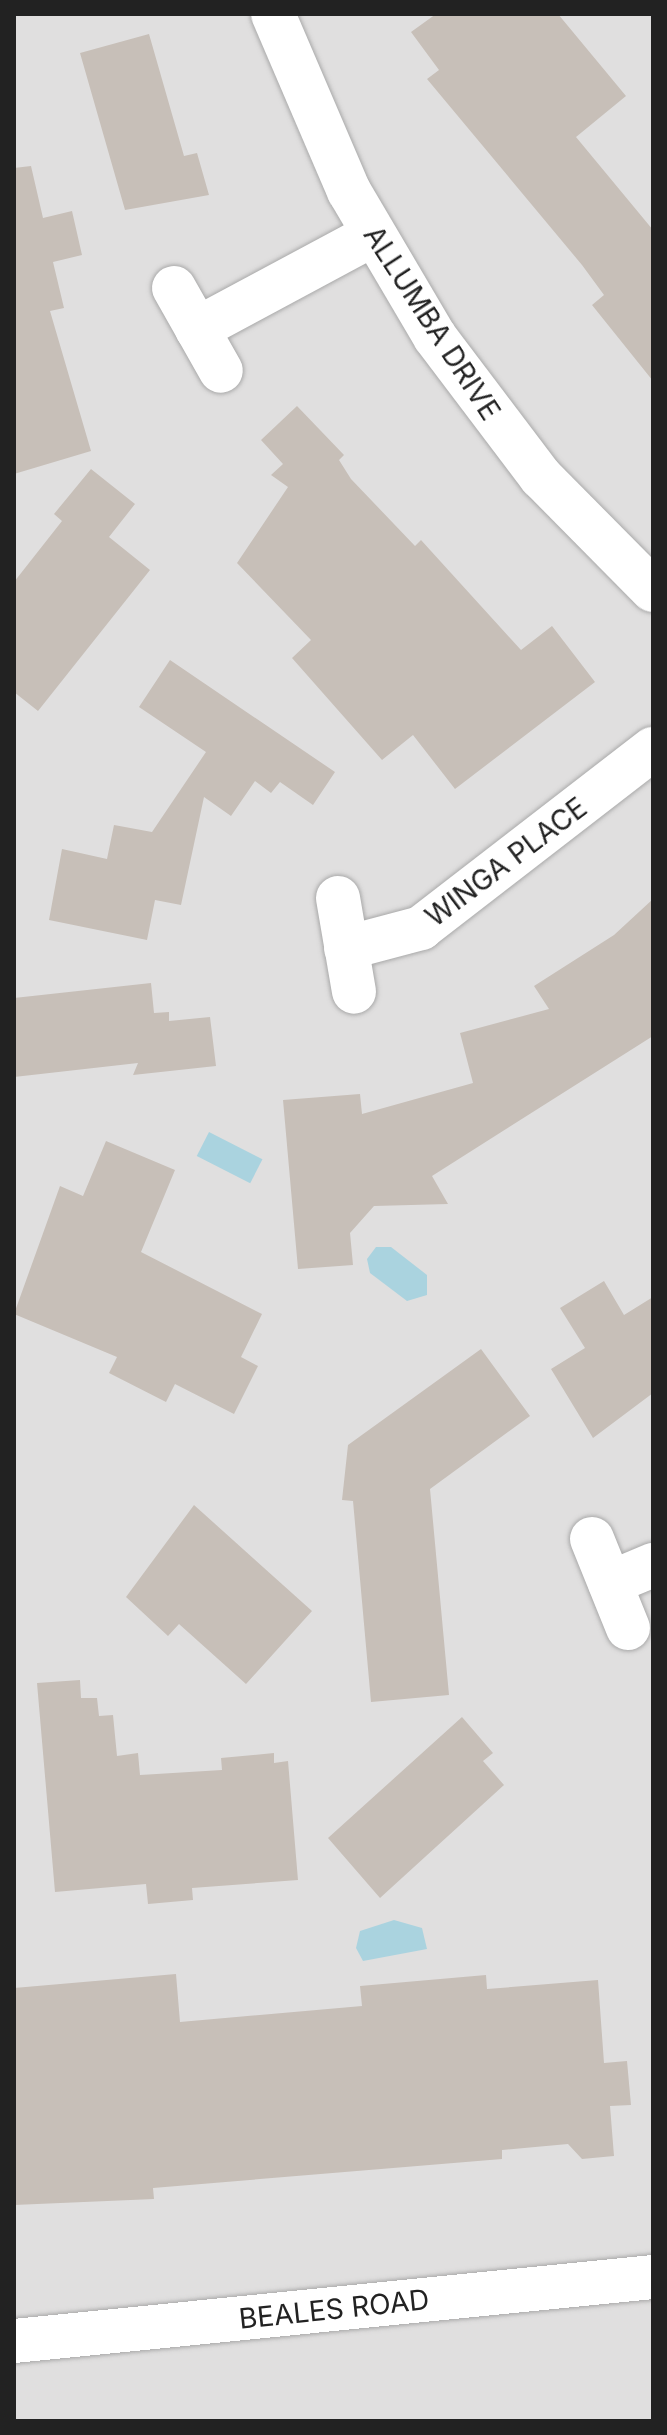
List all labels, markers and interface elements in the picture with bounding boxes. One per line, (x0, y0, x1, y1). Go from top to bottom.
street label: ALLUMBA DRIVE (357, 220, 507, 426)
street label: WINGA PLACE (419, 791, 593, 933)
street label: BEALES ROAD (237, 2282, 431, 2336)

